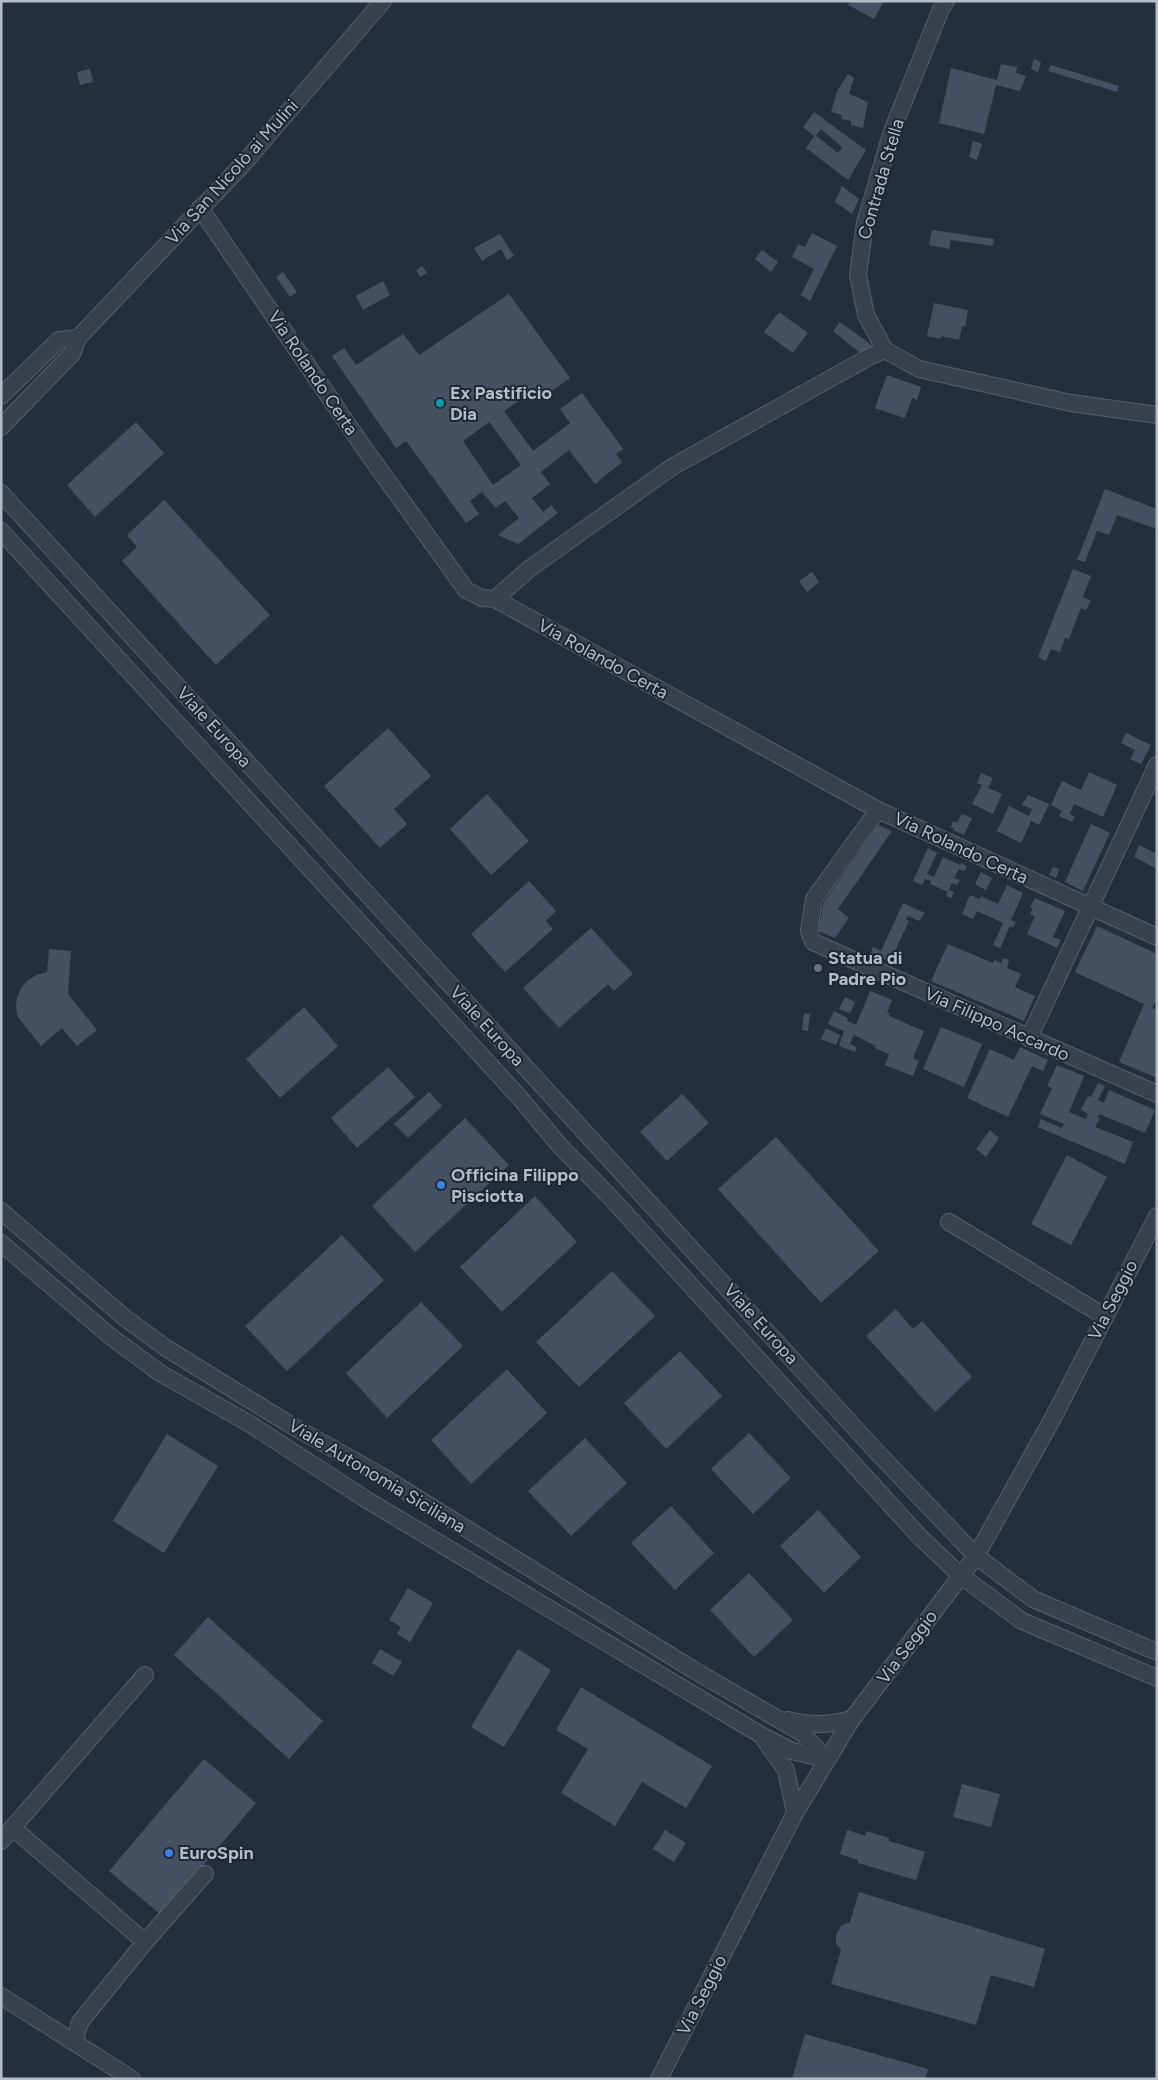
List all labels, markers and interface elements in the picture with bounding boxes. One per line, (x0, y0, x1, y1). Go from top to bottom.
street label: Via San Nicolò ai Mulini (161, 95, 303, 249)
street label: Contrada Stella (853, 116, 909, 242)
street label: Via Rolando Certa (263, 307, 363, 439)
place label: Ex Pastificio Dia (450, 382, 552, 425)
marker: Ex Pastificio Dia (434, 397, 446, 409)
street label: Via Rolando Certa (534, 614, 672, 704)
street label: Viale Europa (172, 682, 256, 772)
street label: Via Rolando Certa (890, 807, 1032, 889)
place label: Statua di Padre Pio (828, 947, 906, 990)
marker: Statua di Padre Pio (812, 962, 824, 974)
street label: Viale Europa (445, 981, 529, 1071)
street label: Via Filippo Accardo (921, 982, 1073, 1066)
place label: Officina Filippo Pisciotta (451, 1164, 579, 1207)
marker: Officina Filippo Pisciotta (435, 1179, 447, 1191)
street label: Via Seggio (1083, 1256, 1143, 1344)
street label: Viale Europa (719, 1279, 803, 1369)
street label: Viale Autonomia Siciliana (284, 1414, 470, 1538)
street label: Via Seggio (872, 1606, 942, 1688)
place label: EuroSpin (179, 1842, 254, 1864)
marker: EuroSpin (163, 1847, 175, 1859)
street label: Via Seggio (672, 1951, 732, 2039)

